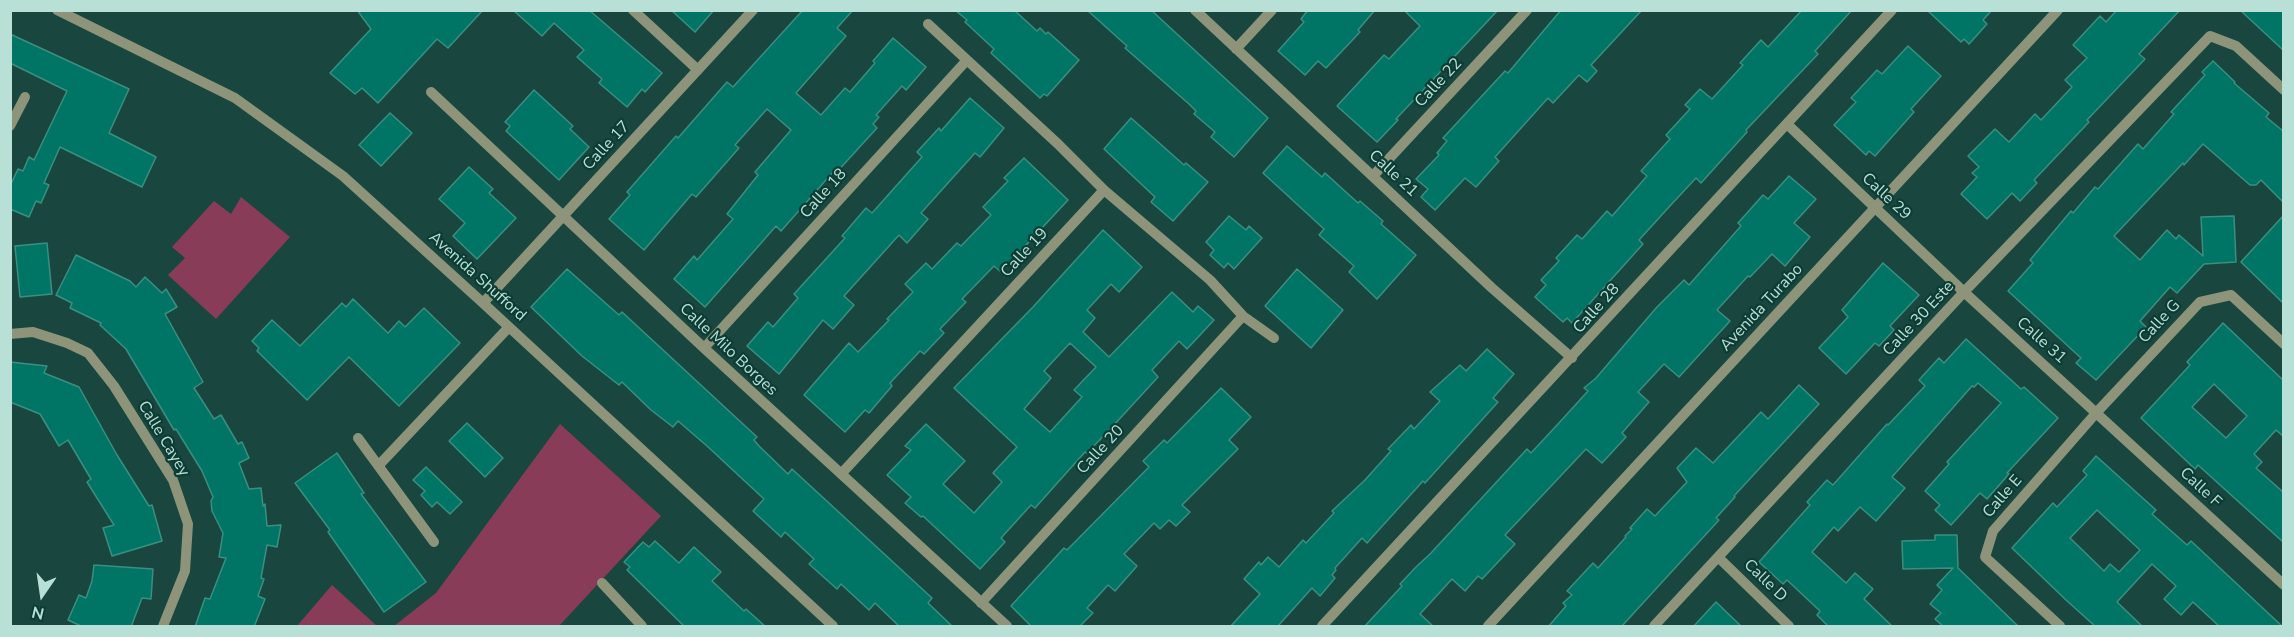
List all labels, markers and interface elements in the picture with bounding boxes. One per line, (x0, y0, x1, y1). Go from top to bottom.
street label: Calle 22 (1411, 54, 1467, 112)
street label: Calle 17 (579, 117, 635, 175)
street label: Calle 21 (1364, 146, 1422, 202)
street label: Calle 18 (797, 165, 851, 223)
street label: Calle 29 (1857, 169, 1915, 225)
street label: Calle 19 (997, 224, 1053, 282)
street label: Avenida Shufford (424, 228, 530, 326)
street label: Avenida Turabo (1717, 260, 1807, 356)
street label: Calle 30 Este (1880, 278, 1958, 360)
street label: Calle 28 (1570, 280, 1624, 338)
street label: Calle G (2135, 296, 2185, 348)
street label: Calle Milo Borges (675, 300, 781, 400)
street label: Calle 31 (2012, 314, 2070, 368)
street label: Calle Cayey (133, 398, 193, 480)
street label: Calle 20 (1073, 421, 1129, 479)
street label: Calle F (2175, 464, 2225, 512)
street label: Calle E (1979, 472, 2027, 522)
street label: Calle D (1739, 556, 1791, 606)
north arrow (12, 565, 72, 625)
text: N (30, 600, 46, 625)

